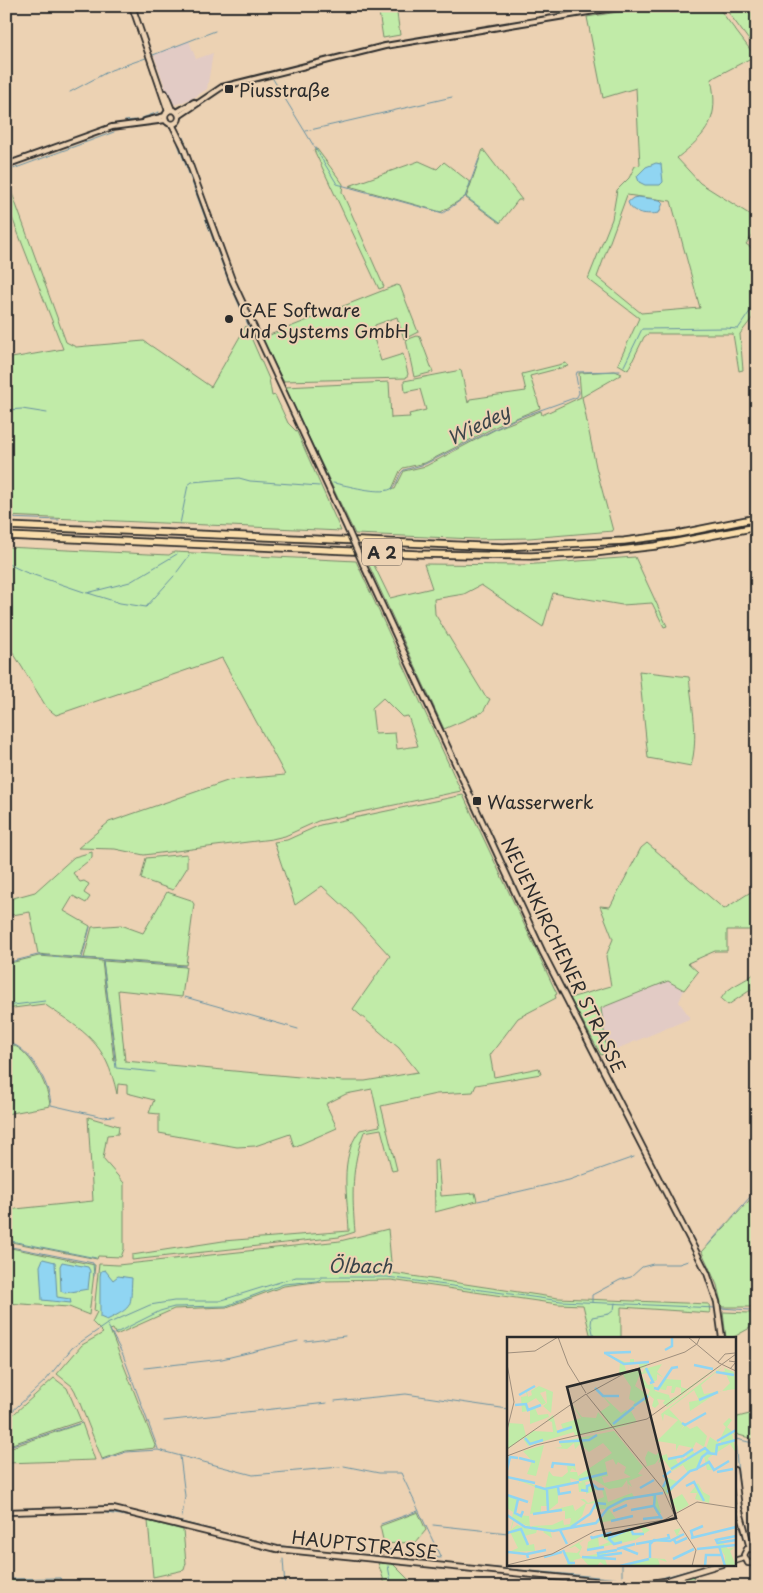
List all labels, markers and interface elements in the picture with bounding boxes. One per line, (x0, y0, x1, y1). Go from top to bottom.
place label: Piusstraße (239, 76, 330, 103)
marker: Piusstraße (223, 83, 235, 95)
place label: CAE Software und Systems GmbH (239, 296, 409, 344)
marker: CAE Software und Systems GmbH (223, 313, 235, 325)
water label: Wiedey (442, 396, 515, 451)
road number: A 2 (362, 538, 402, 566)
place label: Wasserwerk (487, 788, 594, 815)
marker: Wasserwerk (471, 795, 483, 807)
street label: NEUENKIRCHENER STRASSE (495, 833, 633, 1077)
water label: Ölbach (328, 1250, 393, 1280)
inset map (507, 1337, 736, 1566)
street label: HAUPTSTRASSE (290, 1523, 440, 1565)

